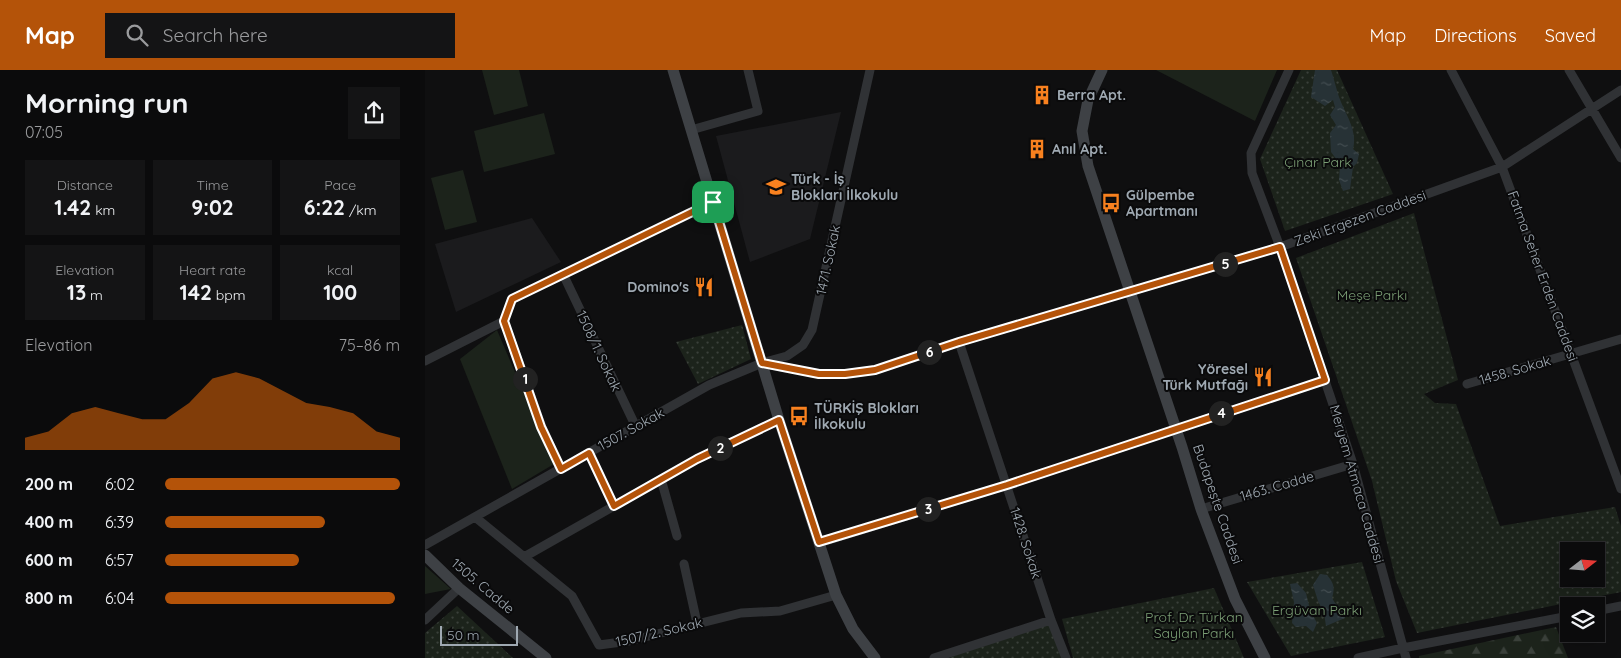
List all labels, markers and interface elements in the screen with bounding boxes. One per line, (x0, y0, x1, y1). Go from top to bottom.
search box (105, 13, 455, 58)
text: Map (25, 20, 75, 50)
icon: search (123, 21, 151, 49)
text: Search here (163, 23, 268, 47)
text: Map (1369, 24, 1406, 47)
text: Directions (1434, 24, 1517, 47)
text: Saved (1545, 24, 1596, 47)
building icon: Berra Apt. (1031, 84, 1053, 106)
text: Morning run (25, 85, 189, 120)
place label: Berra Apt. (1057, 86, 1126, 104)
button: share (348, 87, 400, 139)
text: 07:05 (25, 122, 63, 142)
building icon: Anıl Apt. (1026, 138, 1048, 160)
place label: Anıl Apt. (1052, 140, 1107, 158)
park label: Çınar Park (1284, 153, 1352, 171)
place label: Türk - İş Blokları İlkokulu (791, 170, 898, 204)
text: Distance (57, 176, 113, 194)
text: Time (196, 176, 229, 194)
text: Pace (324, 176, 356, 194)
school or university icon: Türk - İş Blokları İlkokulu (765, 176, 787, 198)
pin (692, 181, 734, 223)
place label: Gülpembe Apartmanı (1126, 186, 1198, 220)
street label: Zeki Ergezen Caddesi (1292, 186, 1428, 250)
icon: arrive (699, 188, 727, 216)
street label: Fatma Seher Erden Caddesi (1504, 188, 1582, 364)
bus stop icon: Gülpembe Apartmanı (1100, 192, 1122, 214)
text: 1.42 (54, 194, 91, 220)
text: 9:02 (191, 194, 234, 220)
text: 6:22 (304, 194, 345, 220)
text: km (91, 201, 115, 219)
text: /km (345, 201, 376, 219)
street label: 1471. Sokak (812, 223, 844, 297)
pin: 5 (1213, 252, 1237, 276)
text: 5 (1221, 255, 1230, 273)
text: Elevation (55, 261, 114, 279)
text: Heart rate (179, 261, 246, 279)
text: kcal (327, 261, 353, 279)
restaurant icon: Domino's (693, 276, 715, 298)
place label: Domino's (627, 278, 689, 296)
text: 13 (67, 279, 86, 305)
text: 142 (179, 279, 212, 305)
text: 100 (323, 279, 357, 305)
text: m (86, 286, 103, 304)
text: bpm (212, 286, 246, 304)
park label: Meşe Parkı (1337, 286, 1407, 304)
street label: 1508/1. Sokak (572, 308, 626, 394)
text: Elevation (25, 335, 92, 355)
text: 75–86 m (339, 335, 400, 355)
pin: 6 (917, 340, 941, 364)
text: 6 (926, 343, 933, 361)
street label: 1458. Sokak (1477, 351, 1553, 389)
place label: Yöresel Türk Mutfağı (1163, 360, 1248, 394)
pin: 1 (513, 366, 537, 392)
restaurant icon: Yöresel Türk Mutfağı (1252, 366, 1274, 388)
text: 1 (523, 370, 528, 388)
place label: TÜRKİŞ Blokları İlkokulu (814, 399, 919, 433)
pin: 4 (1209, 400, 1233, 426)
street label: 1507. Sokak (595, 403, 667, 455)
street label: Meryem Atmaca Caddesi (1326, 403, 1388, 565)
text: 4 (1217, 404, 1226, 422)
bus stop icon: TÜRKİŞ Blokları İlkokulu (788, 405, 810, 427)
pin: 2 (707, 436, 733, 460)
text: 2 (717, 439, 724, 457)
street label: Budapeşte Caddesi (1189, 442, 1247, 566)
street label: 1463. Cadde (1238, 467, 1316, 505)
text: 200 m (25, 474, 73, 494)
text: 6:02 (105, 474, 135, 494)
pin: 3 (915, 496, 941, 522)
text: 3 (925, 500, 932, 518)
street label: 1428. Sokak (1006, 505, 1046, 581)
text: 400 m (25, 512, 73, 532)
text: 6:39 (105, 512, 134, 532)
north arrow (1560, 542, 1605, 588)
map controls (1560, 542, 1605, 642)
text: 600 m (25, 550, 73, 570)
text: 6:57 (105, 550, 134, 570)
street label: 1505. Cadde (448, 554, 518, 618)
text: 800 m (25, 588, 73, 608)
text: 6:04 (105, 588, 135, 608)
button: layers (1560, 597, 1605, 642)
park label: Ergüvan Parkı (1272, 601, 1362, 619)
park label: Prof. Dr. Türkan Saylan Parkı (1145, 608, 1243, 642)
street label: 1507/2. Sokak (614, 613, 704, 651)
scale bar (440, 623, 517, 646)
text: 50 m (447, 626, 480, 644)

